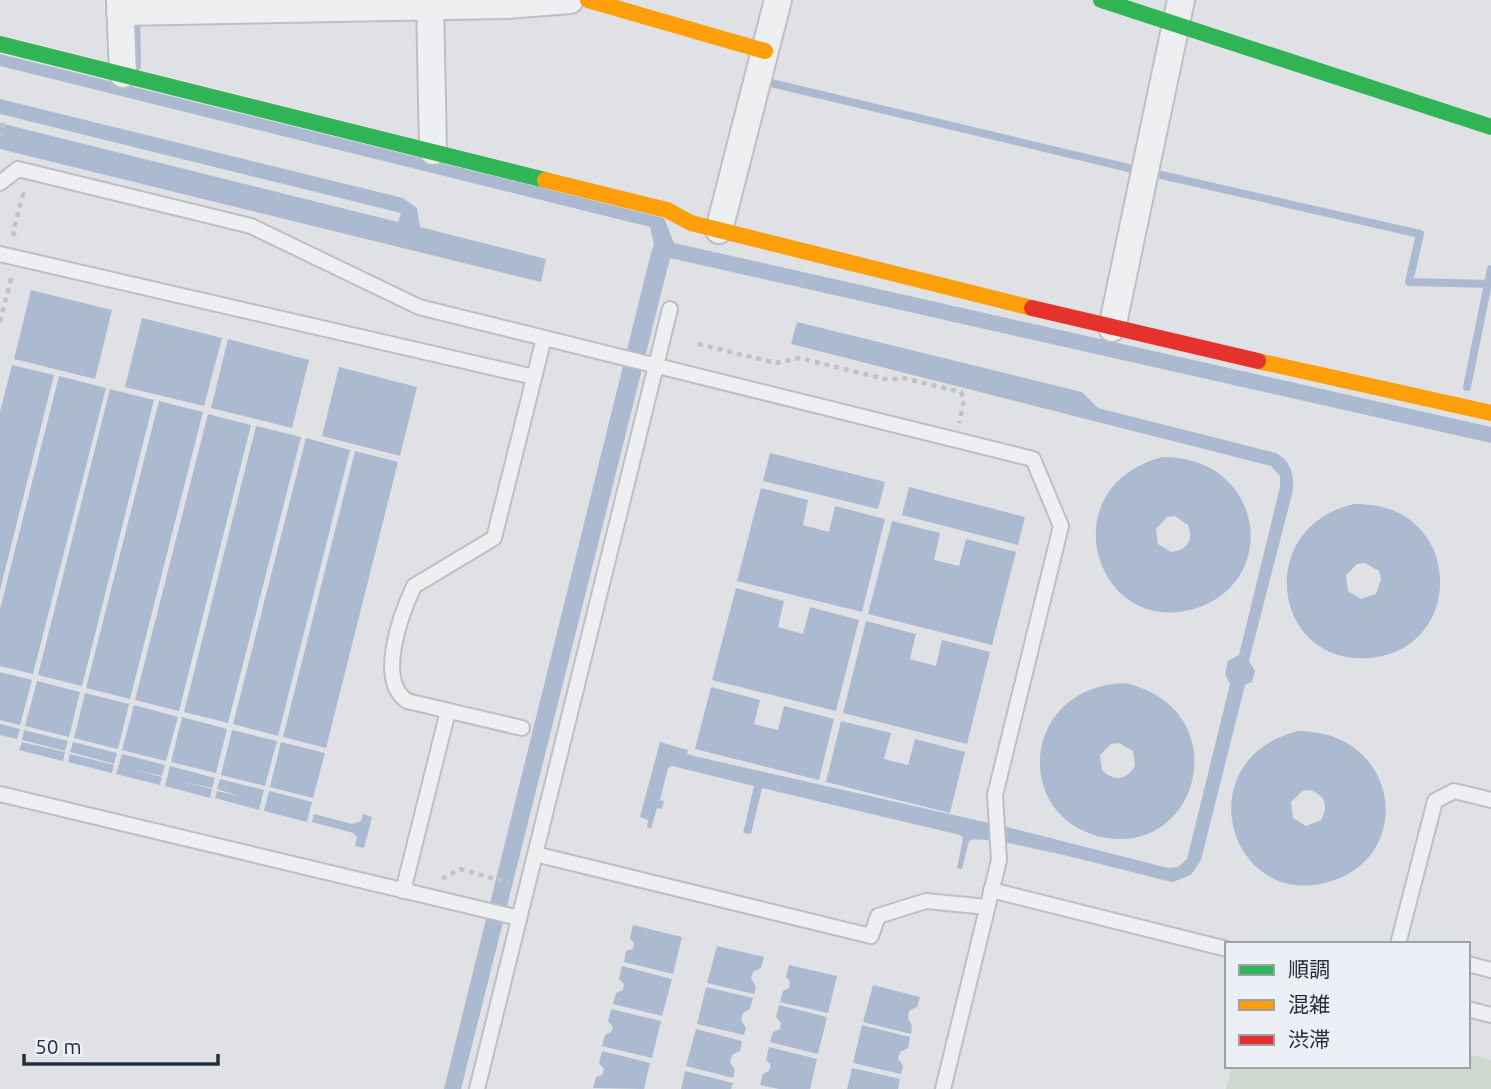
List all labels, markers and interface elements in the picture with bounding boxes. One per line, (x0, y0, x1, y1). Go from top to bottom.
legend (1225, 942, 1470, 1068)
text: 順調 (1288, 957, 1330, 981)
text: 混雑 (1288, 992, 1330, 1016)
scale bar (24, 1023, 219, 1066)
text: 渋滞 (1288, 1027, 1330, 1051)
text: 50 m (35, 1034, 82, 1058)

